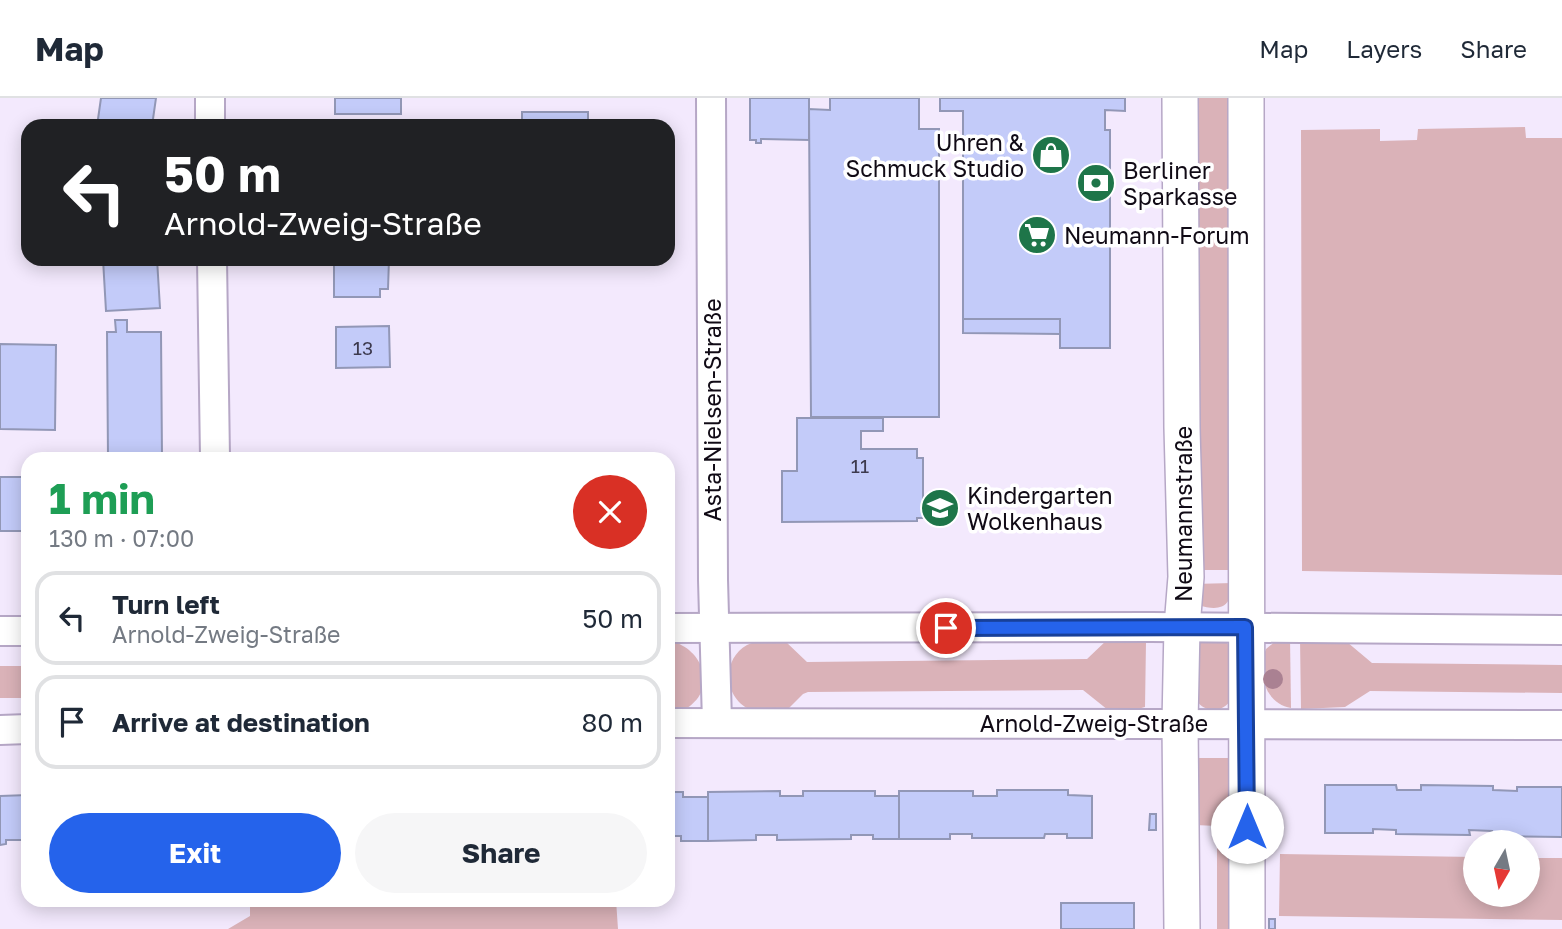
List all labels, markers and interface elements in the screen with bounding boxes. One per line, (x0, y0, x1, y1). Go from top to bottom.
text: Map (35, 29, 104, 68)
text: Map (1259, 34, 1308, 63)
text: Layers (1346, 34, 1422, 63)
text: Share (1460, 34, 1527, 63)
place label: Uhren & Schmuck Studio (846, 128, 1025, 182)
shop icon: Uhren & Schmuck Studio (1030, 134, 1072, 176)
text: 50 m (164, 144, 281, 203)
icon: left (49, 147, 140, 238)
place label: Berliner Sparkasse (1123, 156, 1237, 210)
bank icon: Berliner Sparkasse (1075, 162, 1117, 204)
text: Arnold-Zweig-Straße (164, 204, 482, 242)
supermarket icon: Neumann-Forum (1016, 214, 1058, 256)
place label: Neumann-Forum (1064, 221, 1250, 249)
street label: Asta-Nielsen-Straße (698, 298, 726, 522)
house number: 13 (353, 336, 373, 359)
street label: Neumannstraße (1169, 426, 1197, 602)
house number: 11 (851, 454, 869, 477)
text: 1 min (49, 473, 155, 523)
button: close (573, 475, 647, 549)
place label: Kindergarten Wolkenhaus (967, 481, 1113, 535)
school or university icon: Kindergarten Wolkenhaus (919, 487, 961, 529)
text: 130 m · 07:00 (49, 524, 194, 552)
text: Turn left (112, 589, 220, 620)
pin (916, 598, 976, 658)
icon: left (53, 599, 91, 637)
text: 50 m (582, 603, 643, 634)
icon: arrive (927, 609, 965, 647)
text: Arnold-Zweig-Straße (112, 620, 340, 648)
icon: arrive (53, 703, 91, 741)
text: Arrive at destination (112, 707, 370, 738)
text: 80 m (582, 707, 643, 738)
street label: Arnold-Zweig-Straße (980, 709, 1208, 737)
position arrow (1210, 790, 1284, 864)
button: Exit (49, 813, 341, 893)
button: Share (355, 813, 647, 893)
north arrow (1463, 830, 1540, 906)
map controls (1463, 830, 1540, 907)

